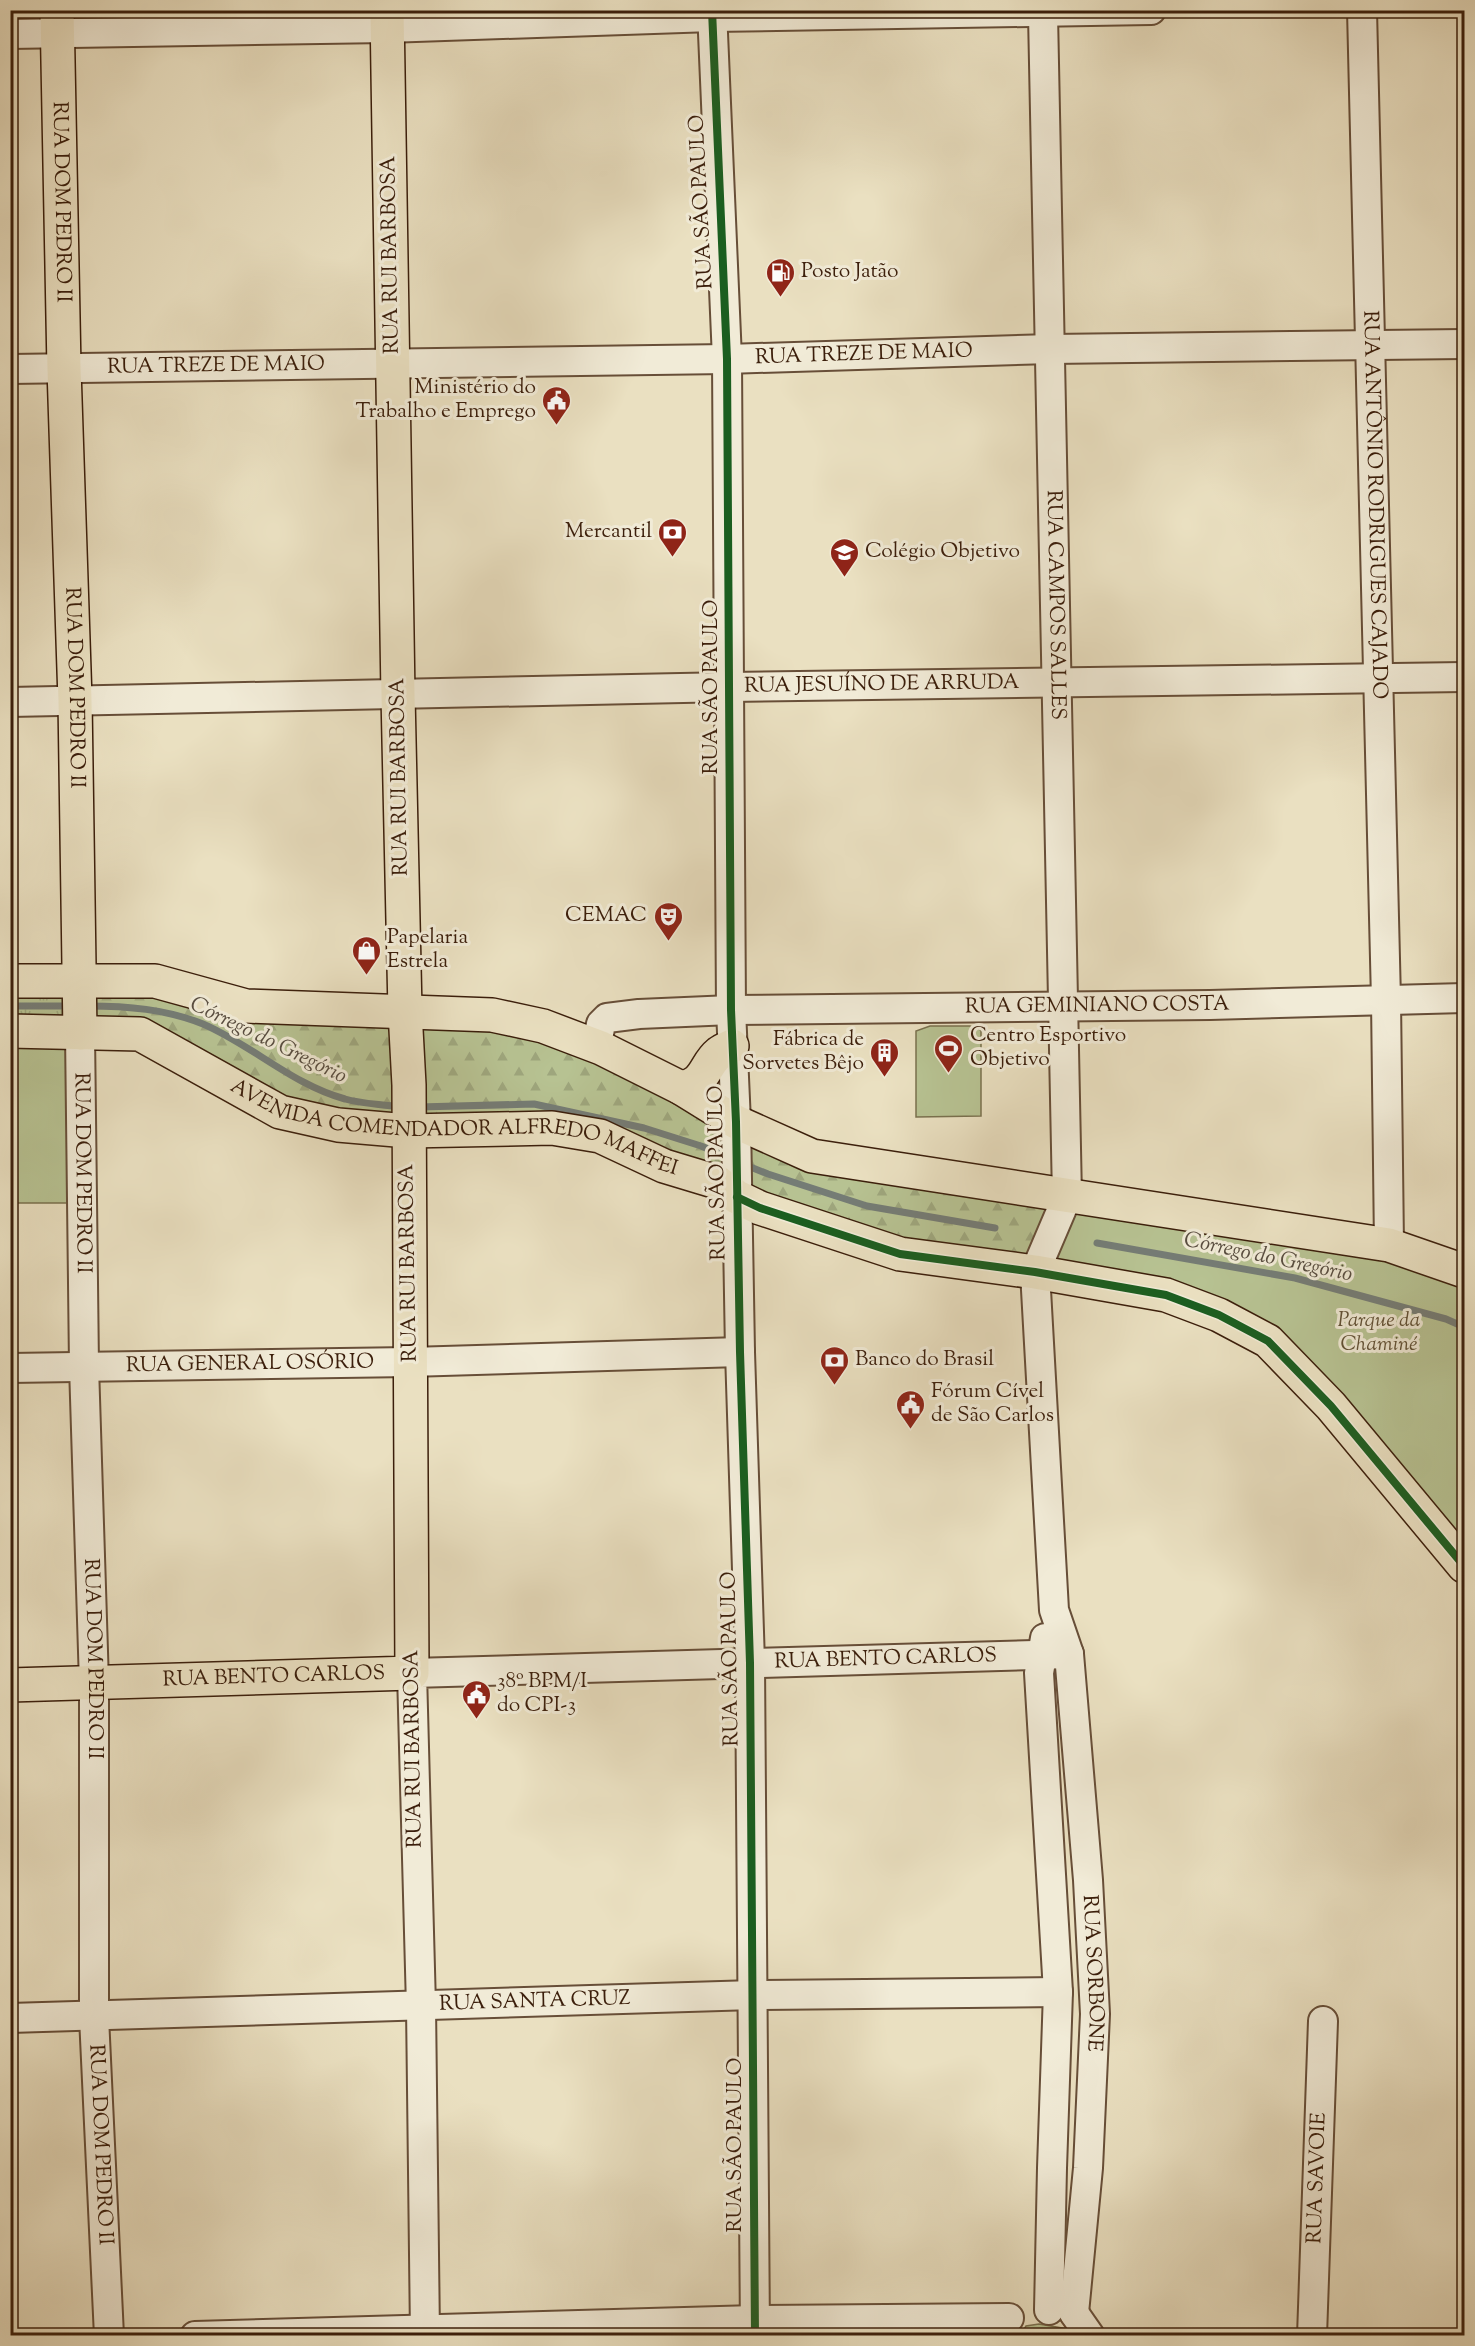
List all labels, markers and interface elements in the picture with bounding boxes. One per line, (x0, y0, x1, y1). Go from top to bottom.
street label: RUA DOM PEDRO II (44, 101, 78, 303)
street label: RUA SÃO PAULO (682, 114, 722, 290)
street label: RUA RUI BARBOSA (374, 156, 408, 354)
fuel station icon: Posto Jatão (764, 256, 796, 298)
place label: Posto Jatão (801, 257, 898, 287)
street label: RUA ANTÔNIO RODRIGUES CAJADO (1354, 310, 1394, 700)
street label: RUA TREZE DE MAIO (755, 336, 973, 373)
street label: RUA TREZE DE MAIO (107, 350, 325, 383)
place label: Ministério do Trabalho e Emprego (356, 373, 536, 427)
public building icon: Ministério do Trabalho e Emprego (541, 384, 573, 426)
street label: RUA CAMPOS SALLES (1038, 490, 1072, 720)
bank icon: Mercantil (657, 516, 689, 558)
place label: Mercantil (565, 517, 652, 547)
school or university icon: Colégio Objetivo (828, 536, 860, 578)
place label: Colégio Objetivo (865, 537, 1020, 567)
street label: RUA DOM PEDRO II (56, 587, 91, 789)
street label: RUA SÃO PAULO (697, 600, 727, 775)
street label: RUA JESUÍNO DE ARRUDA (744, 668, 1020, 702)
street label: RUA RUI BARBOSA (383, 678, 417, 876)
theatre icon: CEMAC (652, 900, 684, 942)
place label: CEMAC (565, 901, 647, 931)
place label: Papelaria Estrela (387, 923, 468, 977)
shop icon: Papelaria Estrela (350, 934, 382, 976)
water label: Córrego do Gregório (184, 989, 352, 1093)
street label: RUA GEMINIANO COSTA (965, 989, 1230, 1023)
place label: Centro Esportivo Objetivo (970, 1021, 1126, 1075)
place label: Fábrica de Sorvetes Bêjo (742, 1025, 864, 1079)
sports icon: Centro Esportivo Objetivo (933, 1032, 965, 1074)
building icon: Fábrica de Sorvetes Bêjo (869, 1036, 901, 1078)
street label: RUA DOM PEDRO II (65, 1072, 98, 1274)
street label: AVENIDA COMENDADOR ALFREDO MAFFEI (224, 1072, 682, 1184)
street label: RUA SÃO PAULO (701, 1085, 735, 1261)
street label: RUA RUI BARBOSA (392, 1164, 426, 1362)
water label: Córrego do Gregório (1181, 1225, 1355, 1292)
park label: Parque da Chaminé (1338, 1306, 1421, 1360)
bank icon: Banco do Brasil (818, 1344, 850, 1386)
place label: Banco do Brasil (855, 1345, 994, 1375)
street label: RUA GENERAL OSÓRIO (126, 1348, 374, 1381)
place label: Fórum Cível de São Carlos (931, 1377, 1054, 1431)
public building icon: Fórum Cível de São Carlos (894, 1388, 926, 1430)
street label: RUA DOM PEDRO II (75, 1558, 109, 1760)
street label: RUA SÃO PAULO (714, 1571, 748, 1747)
street label: RUA BENTO CARLOS (774, 1641, 997, 1678)
street label: RUA RUI BARBOSA (397, 1650, 431, 1848)
street label: RUA BENTO CARLOS (162, 1659, 386, 1695)
place label: 38º BPM/I do CPI-3 (497, 1667, 587, 1721)
public building icon: 38º BPM/I do CPI-3 (460, 1678, 492, 1720)
street label: RUA SORBONE (1074, 1894, 1110, 2053)
street label: RUA SANTA CRUZ (439, 1984, 631, 2020)
street label: RUA DOM PEDRO II (80, 2043, 120, 2246)
street label: RUA SÃO PAULO (721, 2058, 751, 2233)
street label: RUA SAVOIE (1300, 2112, 1335, 2244)

